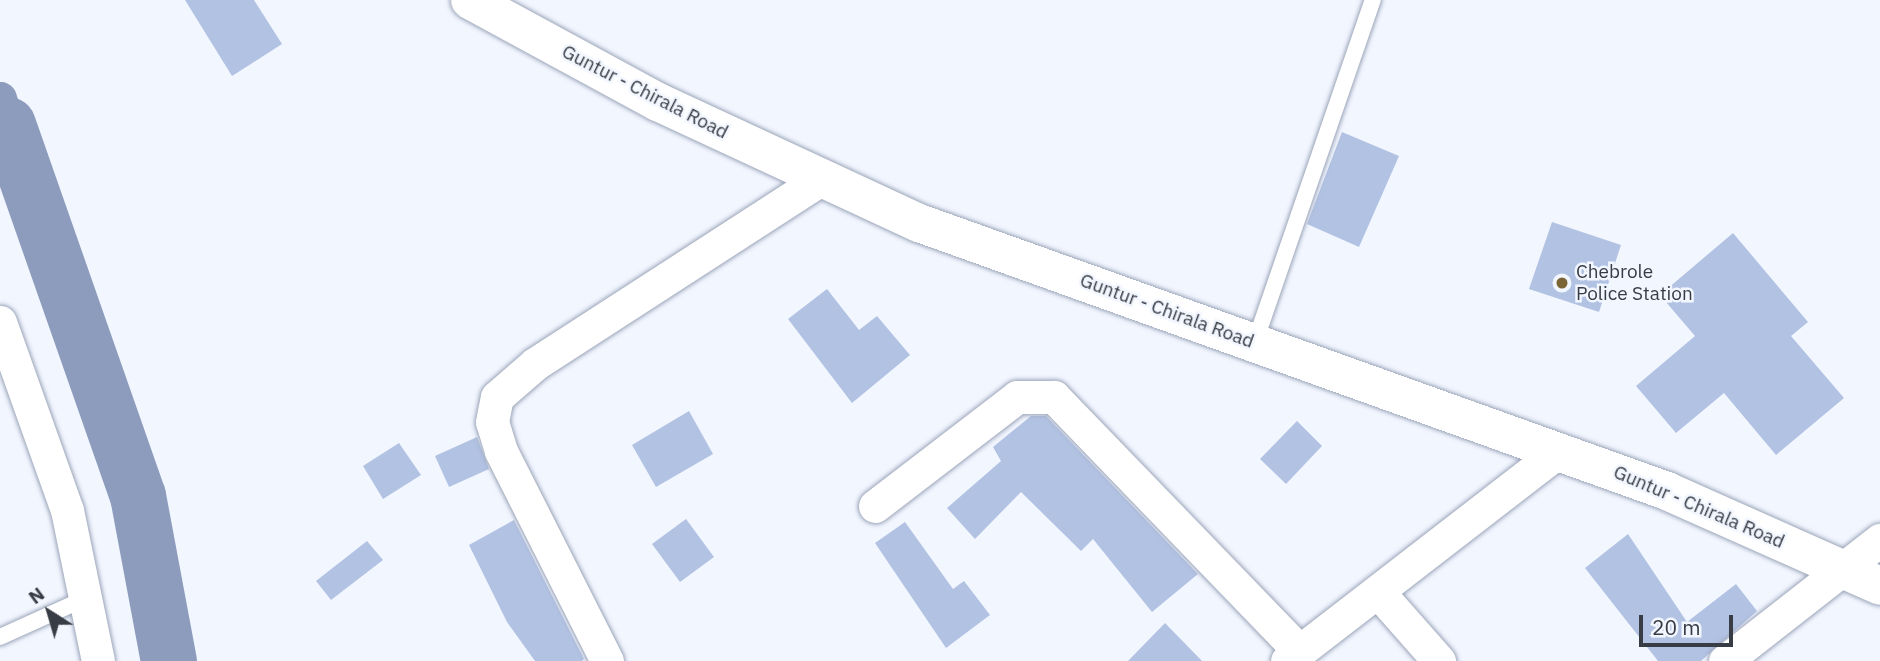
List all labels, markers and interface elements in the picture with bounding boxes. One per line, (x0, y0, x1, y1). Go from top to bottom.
street label: Guntur - Chirala Road (558, 40, 732, 144)
place label: Chebrole Police Station (1576, 261, 1693, 305)
street label: Guntur - Chirala Road (1077, 269, 1257, 353)
marker: Chebrole Police Station (1554, 275, 1570, 291)
street label: Guntur - Chirala Road (1610, 461, 1788, 553)
north arrow (14, 577, 84, 647)
text: N (24, 582, 49, 609)
scale bar (1642, 602, 1736, 646)
text: 20 m (1652, 613, 1701, 641)

